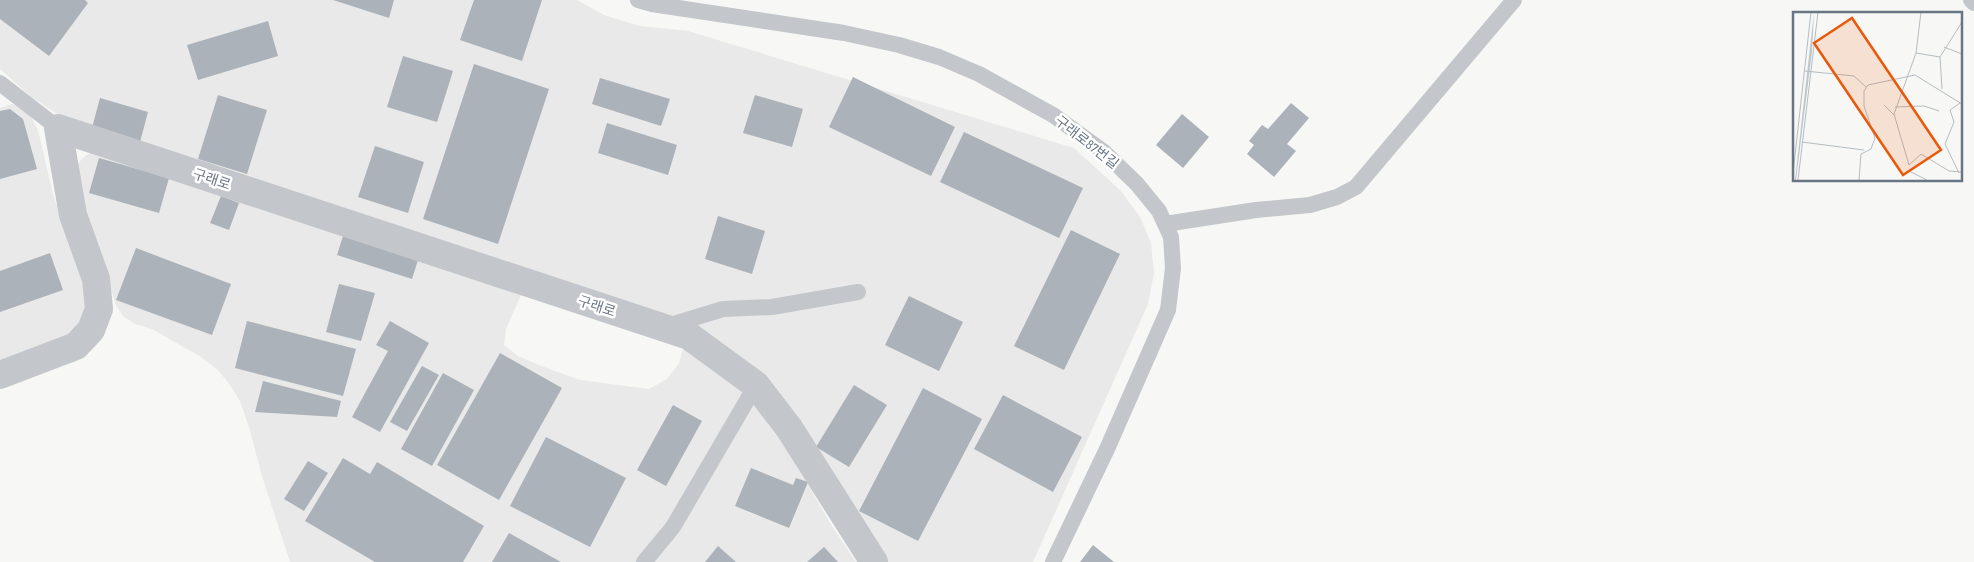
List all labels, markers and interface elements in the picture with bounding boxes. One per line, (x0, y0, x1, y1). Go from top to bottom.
inset map (1793, 12, 1962, 181)
street label: 구래로87번길 (1051, 112, 1122, 173)
street label: 구래로 (191, 165, 233, 194)
street label: 구래로 (576, 292, 618, 321)

